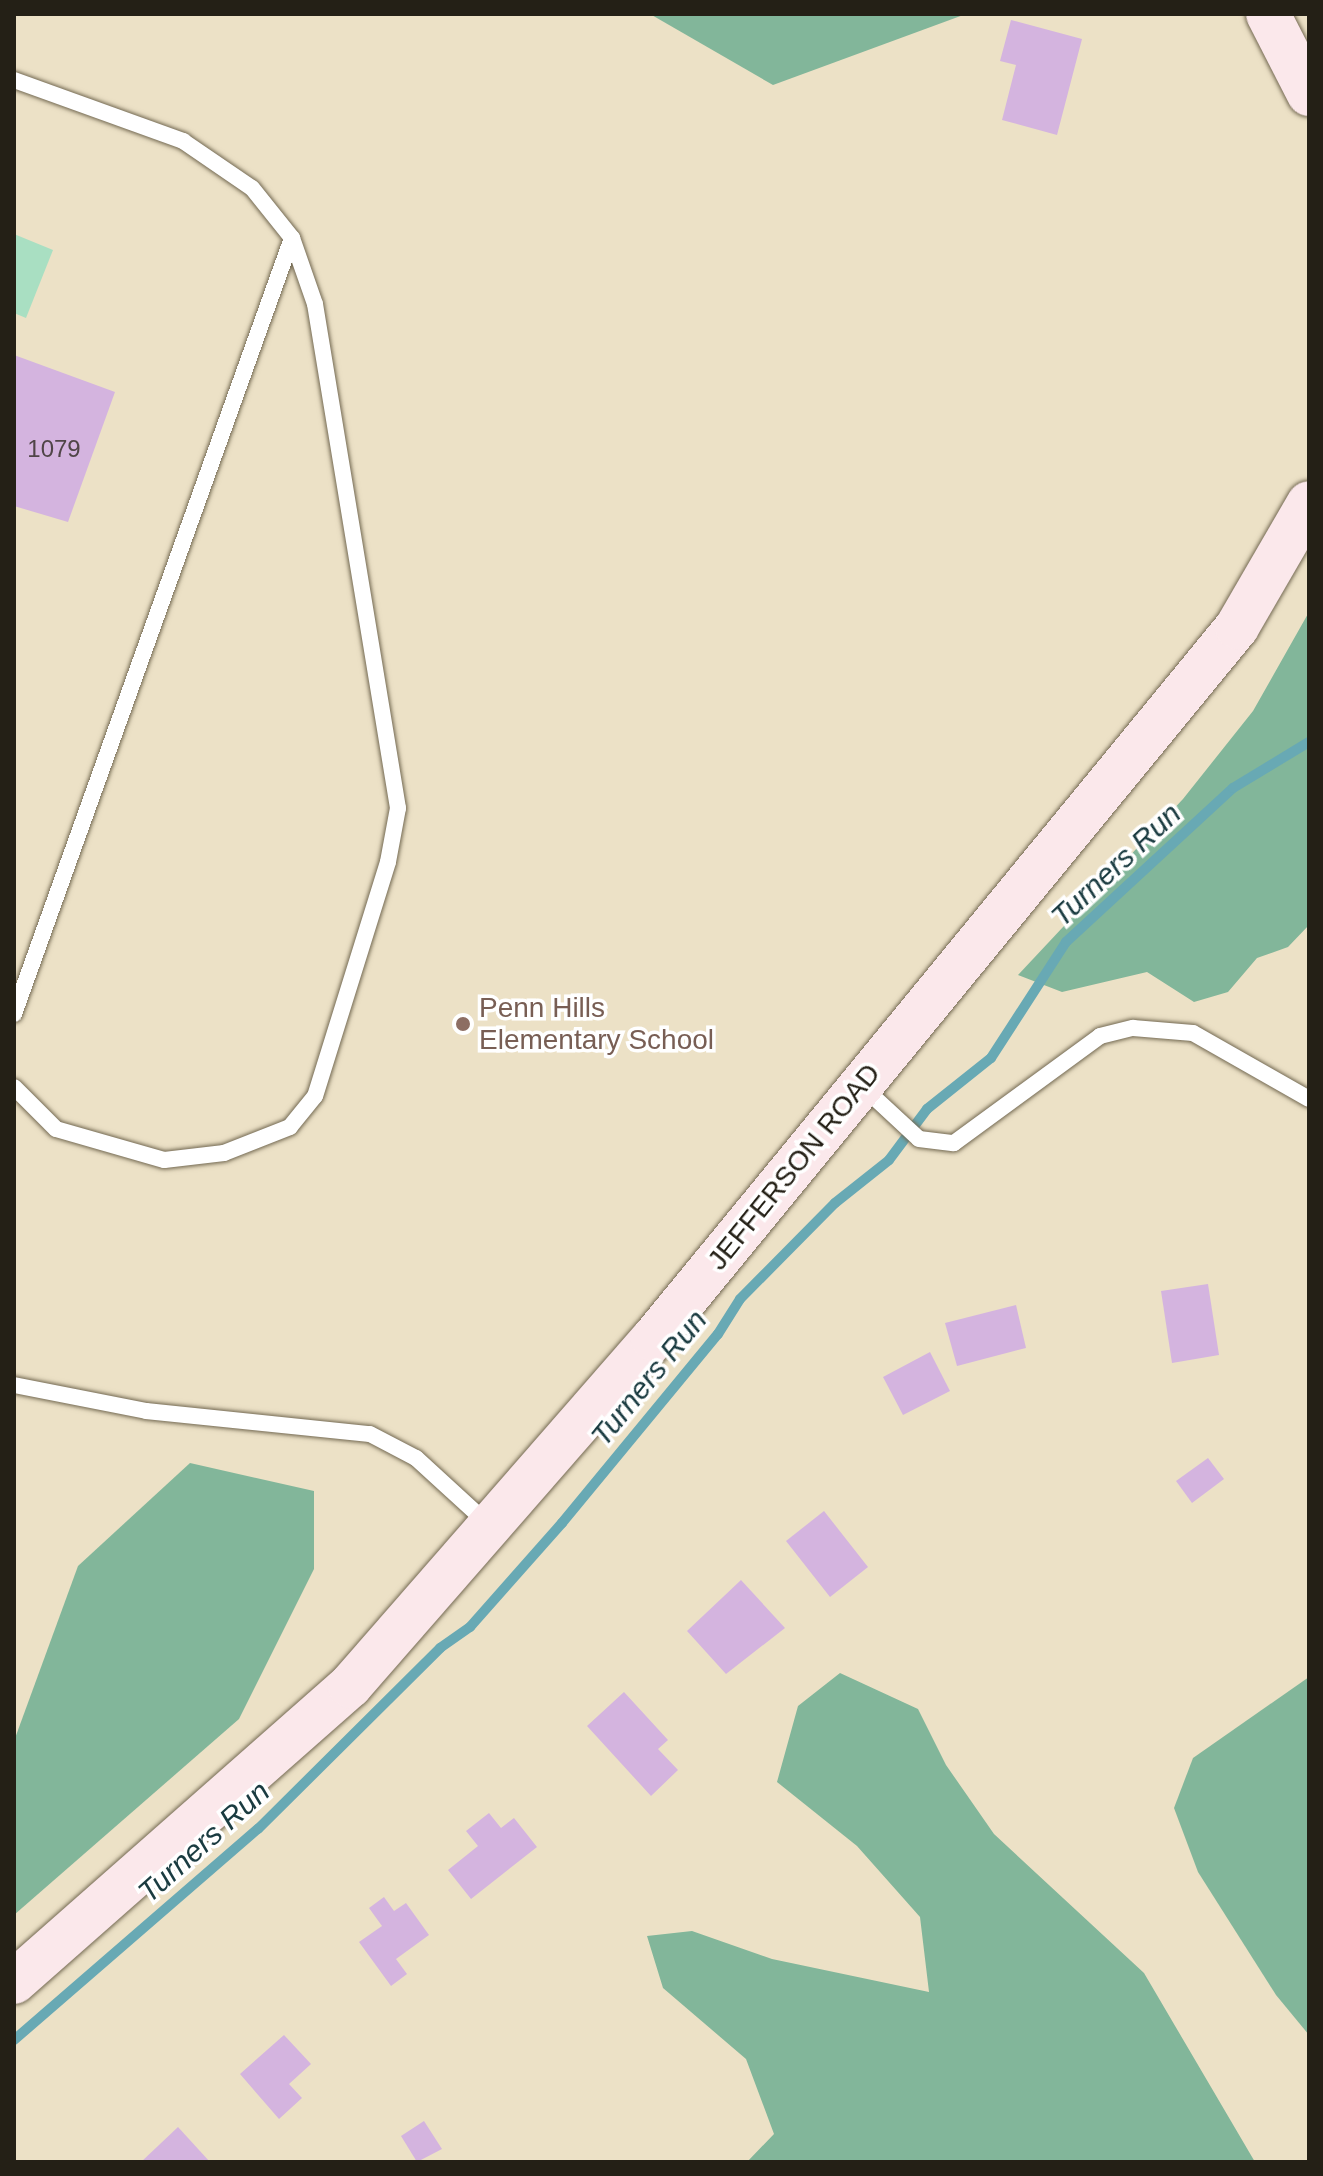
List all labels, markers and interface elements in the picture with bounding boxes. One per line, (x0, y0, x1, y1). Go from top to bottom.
house number: 1079 (27, 435, 81, 463)
water label: Turners Run (1044, 796, 1188, 934)
place label: Penn Hills Elementary School (479, 991, 714, 1057)
marker: Penn Hills Elementary School (454, 1015, 472, 1033)
street label: JEFFERSON ROAD (701, 1057, 887, 1277)
water label: Turners Run (583, 1303, 715, 1453)
water label: Turners Run (131, 1774, 277, 1910)

